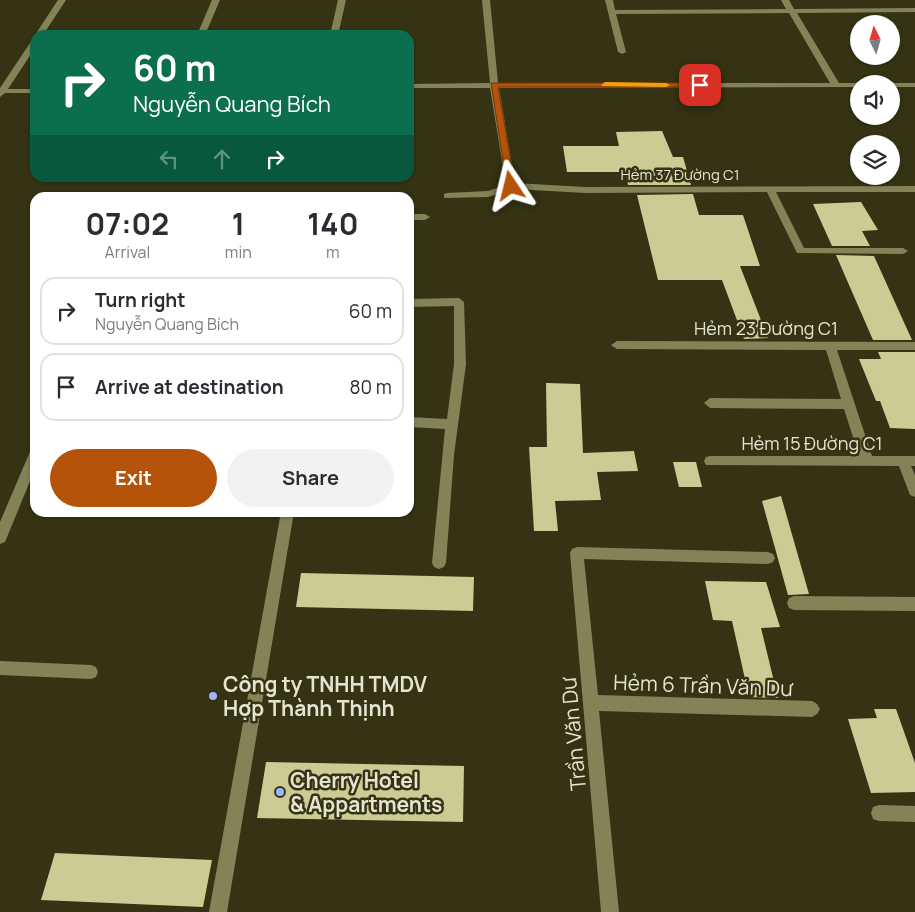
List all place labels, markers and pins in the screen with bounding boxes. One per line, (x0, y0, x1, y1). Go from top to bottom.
pin (679, 64, 721, 106)
place label: Công ty TNHH TMDV Hợp Thành Thịnh (223, 670, 428, 722)
marker: Công ty TNHH TMDV Hợp Thành Thịnh (207, 690, 219, 702)
place label: Cherry Hotel & Appartments (290, 766, 442, 818)
marker: Cherry Hotel & Appartments (274, 786, 286, 798)

